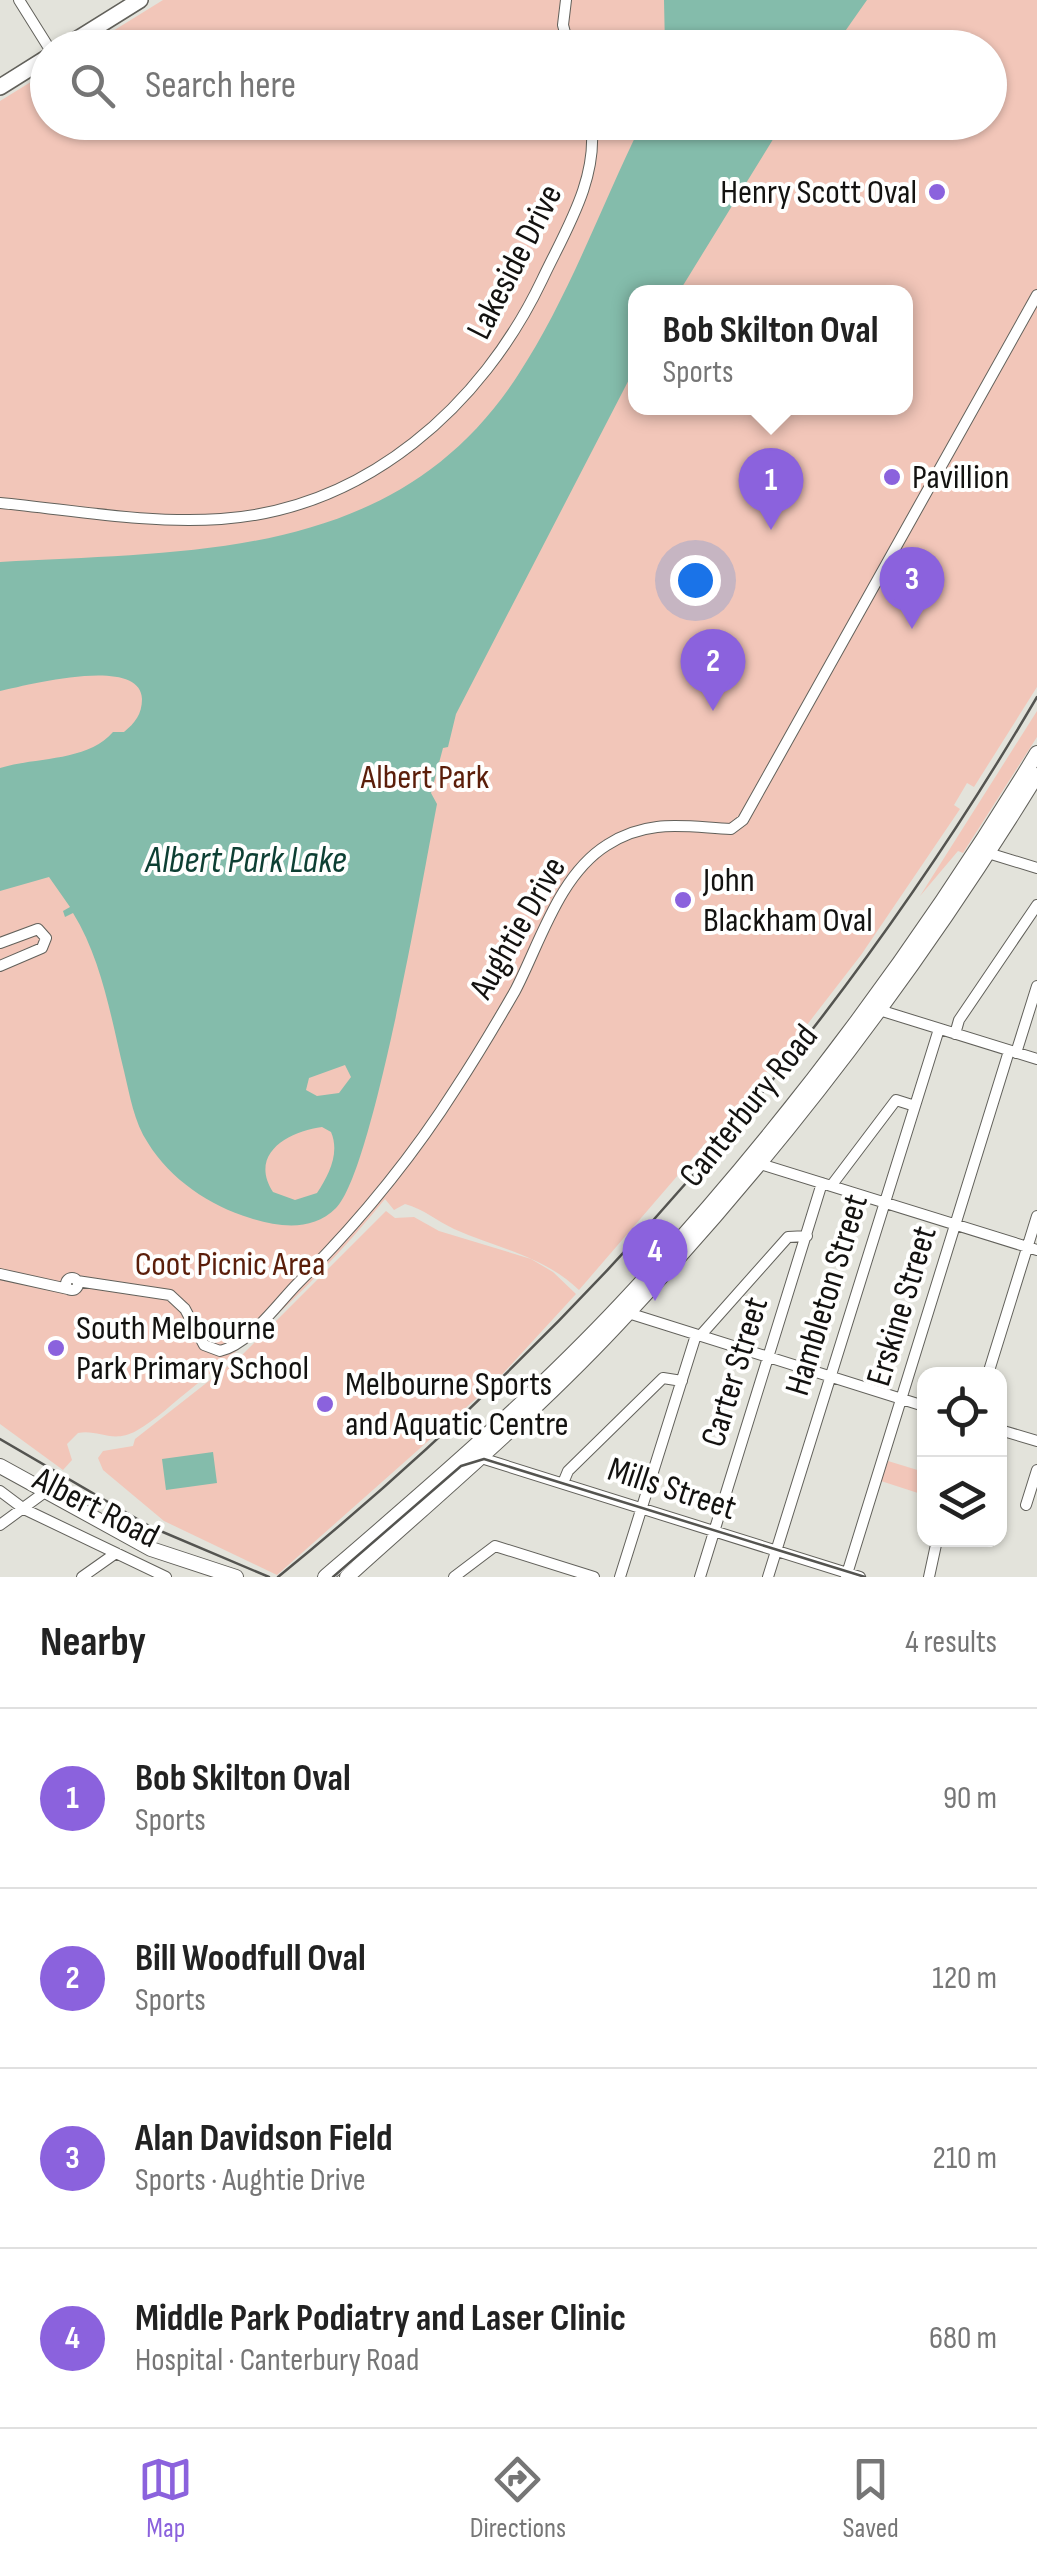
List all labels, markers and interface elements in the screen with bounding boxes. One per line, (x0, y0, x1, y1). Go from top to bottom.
search box (30, 30, 1007, 140)
icon: search (65, 58, 120, 113)
text: Search here (145, 63, 296, 108)
place label: Henry Scott Oval (720, 171, 917, 214)
street label: Lakeside Drive (458, 178, 572, 346)
marker: Henry Scott Oval (926, 181, 948, 203)
popup (628, 285, 913, 415)
text: Bob Skilton Oval (663, 308, 878, 353)
text: Sports (663, 353, 733, 392)
pin: 1 (738, 448, 804, 530)
place label: Pavillion (912, 456, 1009, 499)
marker: Pavillion (881, 466, 903, 488)
pin: 3 (880, 546, 944, 629)
your location (670, 555, 721, 606)
pin: 2 (680, 628, 746, 711)
park label: Albert Park (360, 756, 490, 799)
water label: Albert Park Lake (143, 838, 347, 883)
street label: Aughtie Drive (460, 849, 576, 1007)
place label: John Blackham Oval (702, 859, 873, 942)
marker: John Blackham Oval (672, 889, 694, 911)
street label: Canterbury Road (670, 1016, 828, 1196)
street label: Hambleton Street (776, 1189, 878, 1401)
pin: 4 (622, 1218, 688, 1301)
street label: Erskine Street (857, 1221, 947, 1391)
park label: Coot Picnic Area (135, 1243, 325, 1286)
street label: Carter Street (692, 1292, 778, 1452)
place label: South Melbourne Park Primary School (76, 1307, 309, 1390)
marker: South Melbourne Park Primary School (45, 1337, 67, 1359)
place label: Melbourne Sports and Aquatic Centre (345, 1363, 569, 1446)
map controls (917, 1367, 1007, 1547)
button: locate (917, 1367, 1007, 1457)
marker: Melbourne Sports and Aquatic Centre (314, 1393, 336, 1415)
street label: Mills Street (602, 1448, 742, 1530)
button: layers (917, 1457, 1007, 1547)
street label: Albert Road (25, 1458, 166, 1558)
text: Nearby (40, 1617, 146, 1668)
text: 4 results (905, 1623, 997, 1662)
text: Bob Skilton Oval (135, 1756, 351, 1801)
text: 1 (66, 1779, 79, 1818)
text: 90 m (943, 1779, 997, 1818)
text: Sports (135, 1801, 206, 1840)
text: Bill Woodfull Oval (135, 1936, 366, 1981)
text: 2 (65, 1959, 80, 1998)
text: 120 m (932, 1959, 997, 1998)
text: Sports (135, 1981, 206, 2020)
text: Alan Davidson Field (135, 2116, 393, 2161)
text: 3 (65, 2139, 80, 2178)
text: 210 m (933, 2139, 997, 2178)
text: Sports · Aughtie Drive (135, 2161, 366, 2200)
text: Middle Park Podiatry and Laser Clinic (135, 2296, 626, 2341)
text: 4 (65, 2319, 80, 2358)
text: 680 m (929, 2319, 997, 2358)
text: Hospital · Canterbury Road (135, 2341, 419, 2380)
tab: Map (138, 2452, 193, 2545)
tab: Directions (470, 2452, 566, 2545)
tab: Saved (843, 2452, 899, 2545)

